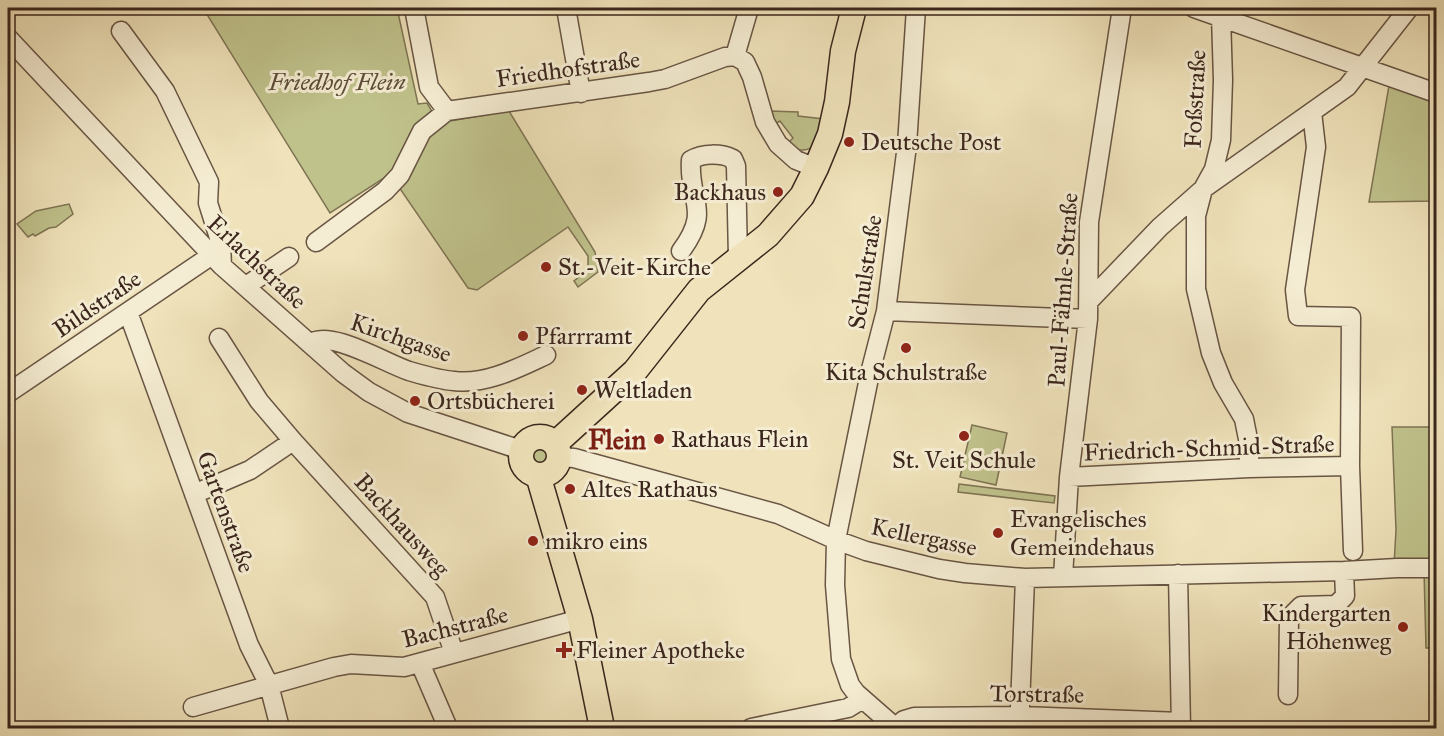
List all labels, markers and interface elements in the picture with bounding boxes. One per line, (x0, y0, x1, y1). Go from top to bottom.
street label: Friedhofstraße (494, 44, 642, 94)
street label: Foßstraße (1177, 49, 1213, 149)
park label: Friedhof Flein (268, 67, 406, 97)
place label: Deutsche Post (861, 127, 1002, 157)
marker: Deutsche Post (842, 135, 856, 149)
place label: Backhaus (674, 177, 766, 207)
marker: Backhaus (771, 185, 785, 199)
street label: Paul-Fähnle-Straße (1041, 192, 1085, 388)
street label: Erlachstraße (201, 208, 313, 316)
street label: Schulstraße (841, 213, 889, 331)
place label: St.-Veit-Kirche (558, 252, 711, 282)
marker: St.-Veit-Kirche (539, 260, 553, 274)
street label: Bildstraße (47, 264, 147, 344)
street label: Kirchgasse (347, 307, 455, 369)
place label: Pfarrramt (535, 321, 633, 351)
marker: Pfarrramt (516, 329, 530, 343)
marker: Kita Schulstraße (899, 341, 913, 355)
place label: Kita Schulstraße (825, 357, 987, 387)
place label: Weltladen (594, 375, 692, 405)
marker: Weltladen (575, 383, 589, 397)
place label: Ortsbücherei (427, 386, 555, 416)
marker: Ortsbücherei (408, 394, 422, 408)
district label: Flein (588, 423, 646, 456)
place label: Rathaus Flein (671, 424, 808, 454)
marker: St. Veit Schule (957, 429, 971, 443)
street label: Friedrich-Schmid-Straße (1083, 429, 1335, 467)
marker: Rathaus Flein (652, 432, 666, 446)
place label: St. Veit Schule (892, 445, 1036, 475)
street label: Gartenstraße (190, 447, 262, 577)
street label: Backhausweg (348, 467, 457, 584)
place label: Altes Rathaus (581, 474, 718, 504)
marker: Altes Rathaus (563, 482, 577, 496)
place label: Evangelisches Gemeindehaus (1010, 504, 1154, 562)
street label: Kellergasse (868, 511, 980, 563)
place label: mikro eins (545, 526, 648, 556)
marker: Evangelisches Gemeindehaus (991, 526, 1005, 540)
marker: mikro eins (526, 534, 540, 548)
place label: Kindergarten Höhenweg (1262, 598, 1392, 656)
street label: Bachstraße (399, 599, 511, 655)
marker: Kindergarten Höhenweg (1396, 620, 1410, 634)
place label: Fleiner Apotheke (576, 635, 745, 665)
marker: Fleiner Apotheke (557, 643, 571, 657)
street label: Torstraße (990, 678, 1084, 710)

